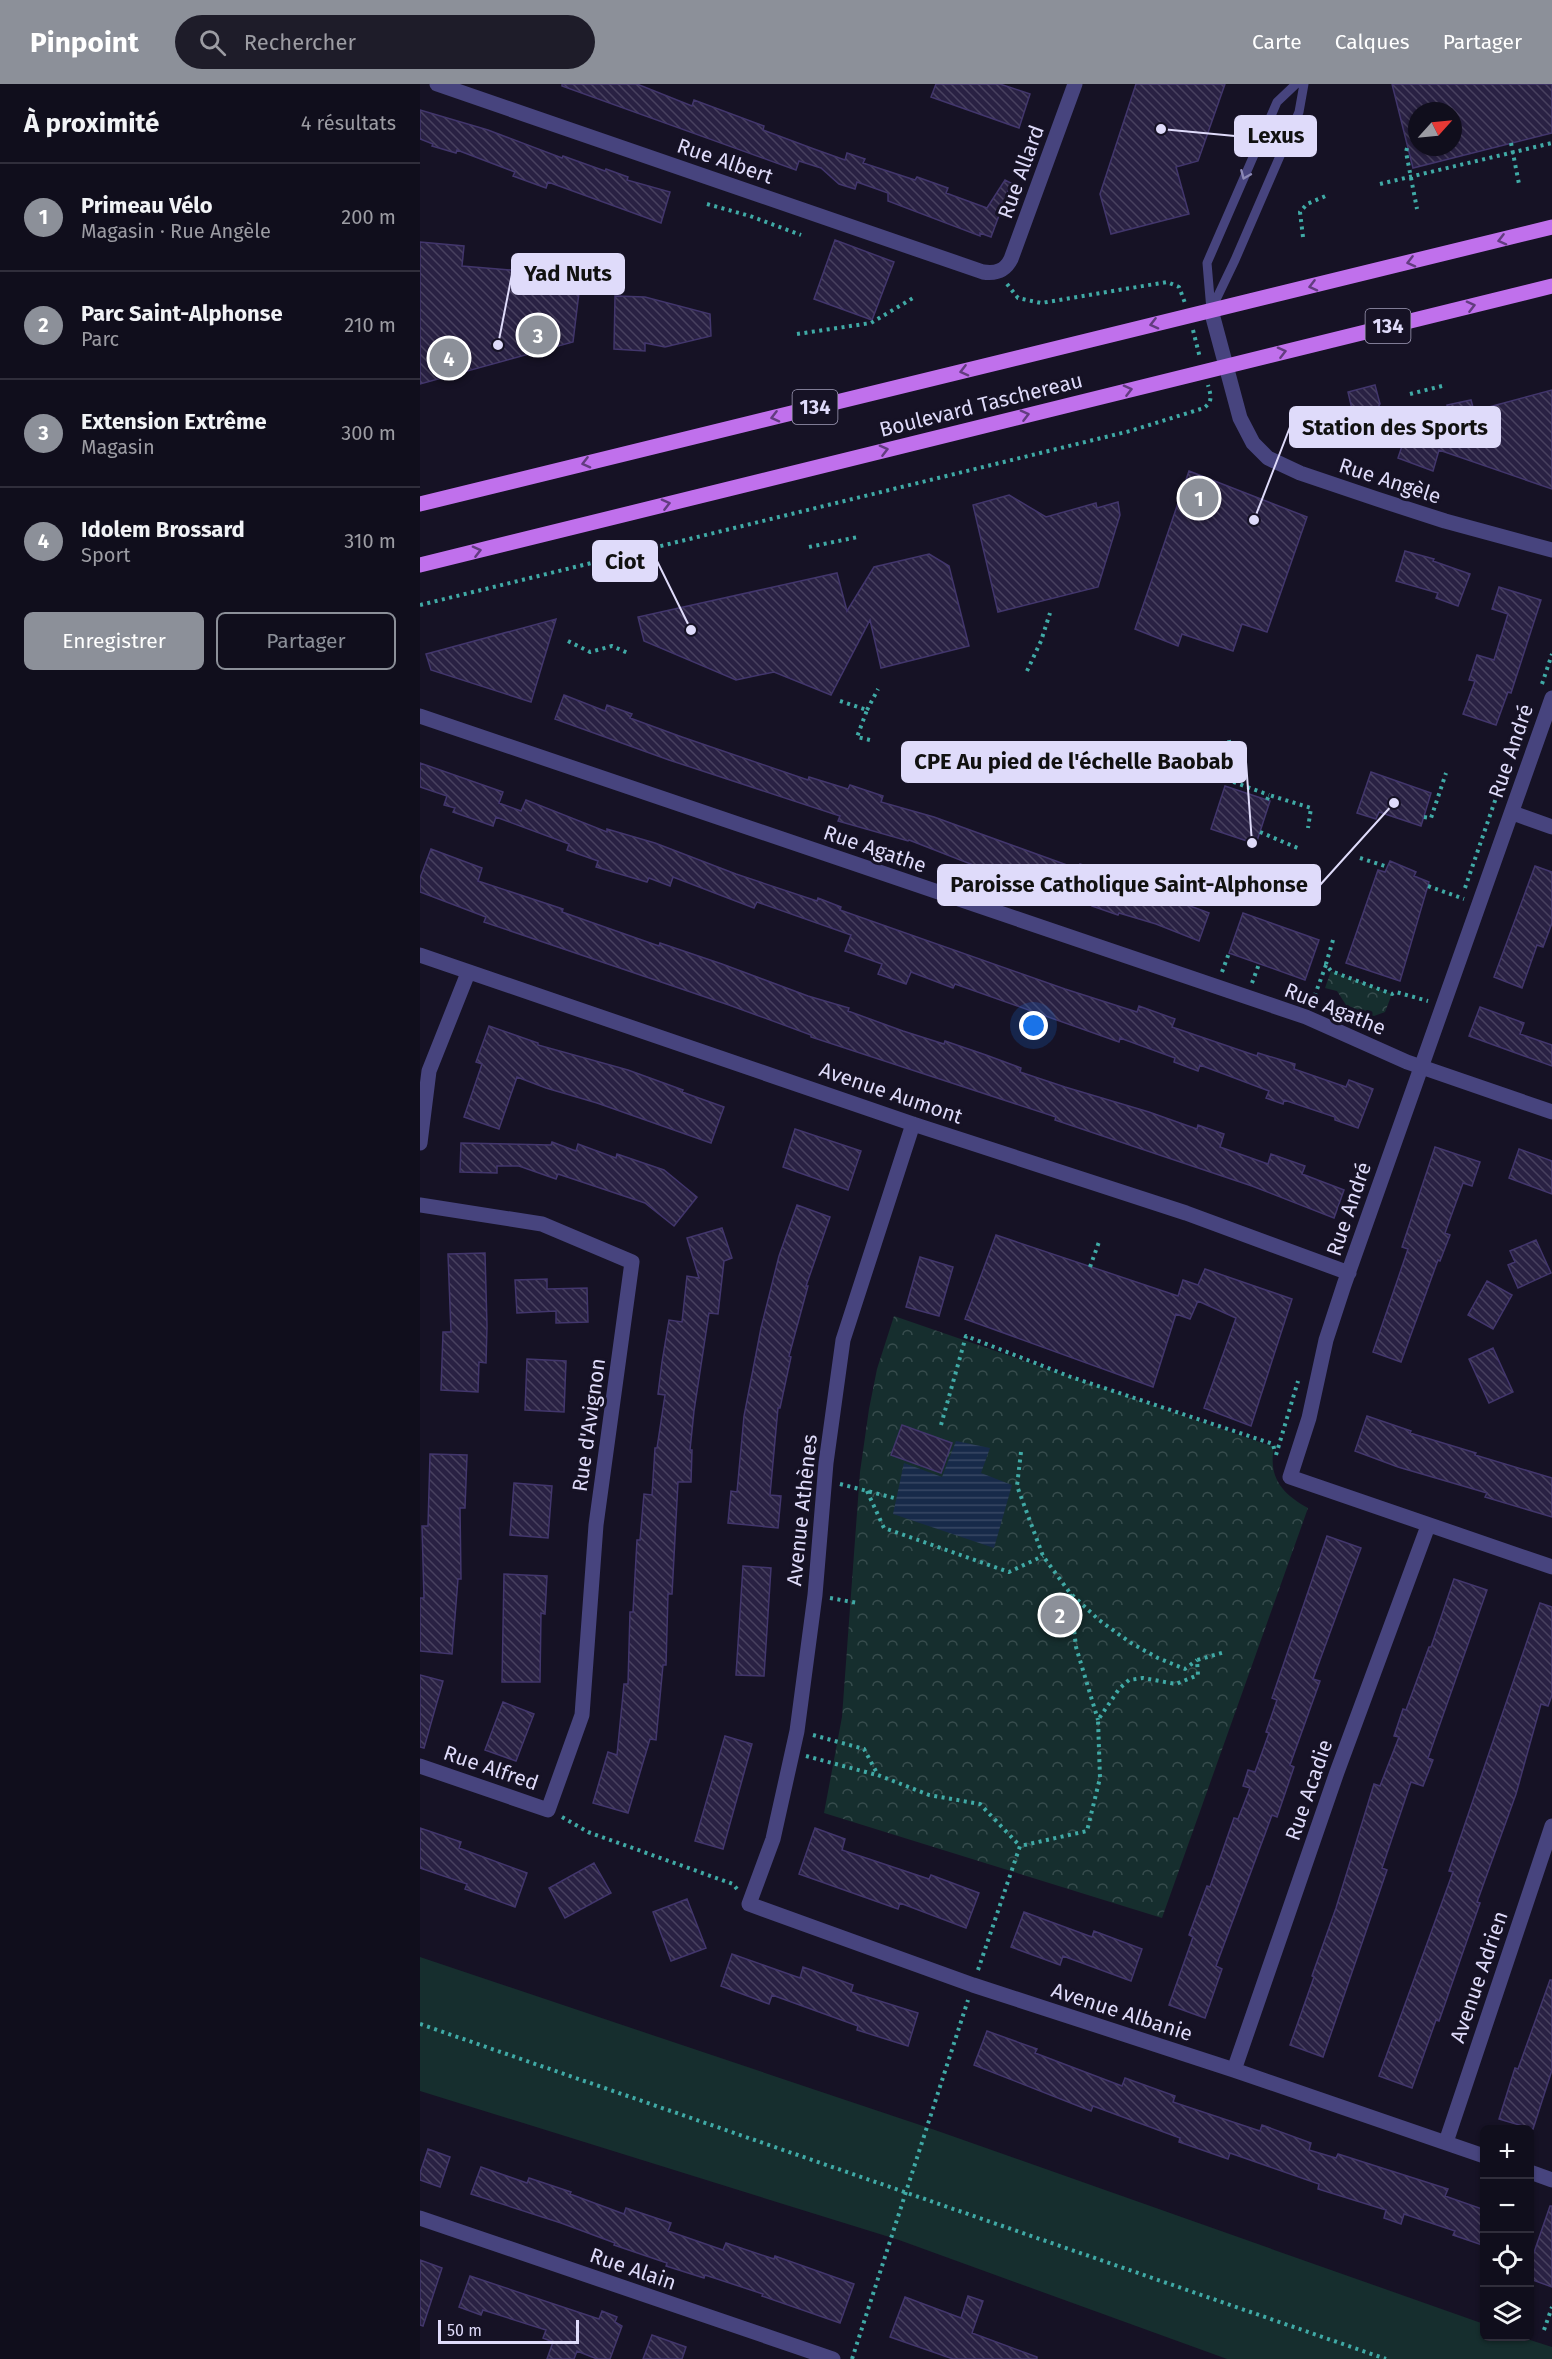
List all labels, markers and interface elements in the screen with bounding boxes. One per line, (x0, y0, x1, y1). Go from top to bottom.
search box (175, 15, 595, 69)
text: Pinpoint (30, 26, 139, 59)
icon: search (196, 26, 229, 59)
text: Rechercher (244, 29, 356, 56)
text: Carte (1252, 29, 1302, 55)
text: Calques (1335, 29, 1410, 55)
text: Partager (1443, 29, 1522, 55)
north arrow (1408, 102, 1462, 156)
text: À proximité (24, 108, 159, 139)
text: 4 résultats (301, 111, 396, 135)
callout: Lexus (1235, 116, 1316, 156)
street label: Rue Allard (992, 122, 1050, 222)
text: Lexus (1248, 122, 1305, 149)
street label: Rue Albert (674, 132, 777, 190)
one-way arrow (1240, 168, 1252, 179)
text: Primeau Vélo (81, 192, 213, 219)
text: 1 (39, 205, 48, 229)
text: 200 m (341, 205, 396, 229)
text: Magasin · Rue Angèle (81, 219, 271, 243)
one-way arrow (1498, 232, 1508, 245)
callout: Yad Nuts (512, 254, 624, 294)
one-way arrow (1406, 255, 1416, 268)
text: Yad Nuts (523, 260, 612, 287)
one-way arrow (1308, 279, 1318, 292)
text: Parc Saint-Alphonse (81, 300, 283, 327)
one-way arrow (1466, 300, 1476, 313)
road number: 134 (1366, 309, 1410, 343)
pin: 3 (518, 312, 558, 358)
text: 2 (38, 313, 49, 337)
text: 210 m (344, 313, 396, 337)
one-way arrow (1149, 317, 1159, 330)
text: Parc (81, 327, 119, 351)
pin: 4 (429, 336, 468, 380)
one-way arrow (1276, 346, 1286, 359)
one-way arrow (960, 364, 970, 377)
street label: Boulevard Taschereau (877, 367, 1085, 443)
one-way arrow (1123, 385, 1133, 398)
road number: 134 (792, 390, 838, 424)
callout: Station des Sports (1290, 407, 1500, 447)
text: Extension Extrême (81, 408, 267, 435)
one-way arrow (770, 410, 780, 423)
one-way arrow (1020, 410, 1030, 423)
text: Station des Sports (1302, 414, 1488, 441)
text: 3 (38, 421, 49, 445)
text: 300 m (341, 421, 396, 445)
text: Magasin (81, 435, 155, 459)
one-way arrow (879, 445, 889, 458)
street label: Rue Angèle (1336, 452, 1444, 510)
one-way arrow (581, 456, 591, 469)
pin: 1 (1180, 476, 1218, 520)
one-way arrow (661, 498, 671, 511)
text: Idolem Brossard (81, 516, 245, 543)
text: 4 (38, 529, 49, 553)
text: 310 m (344, 529, 396, 553)
callout: Ciot (593, 541, 657, 581)
text: Sport (81, 543, 130, 567)
one-way arrow (472, 545, 482, 558)
text: Ciot (605, 548, 646, 575)
button: Enregistrer (24, 612, 204, 670)
button: Partager (216, 612, 396, 670)
street label: Rue André (1483, 701, 1539, 801)
callout: CPE Au pied de l'échelle Baobab (902, 742, 1246, 782)
text: CPE Au pied de l'échelle Baobab (914, 748, 1234, 775)
street label: Rue Agathe (820, 819, 930, 879)
callout: Paroisse Catholique Saint-Alphonse (938, 865, 1320, 905)
text: Paroisse Catholique Saint-Alphonse (950, 871, 1308, 898)
street label: Rue Agathe (1280, 977, 1390, 1041)
your location (1019, 1011, 1048, 1040)
street label: Avenue Aumont (816, 1056, 966, 1130)
street label: Rue André (1321, 1159, 1377, 1259)
street label: Rue d'Avignon (567, 1357, 611, 1493)
street label: Avenue Athènes (781, 1433, 823, 1587)
pin: 2 (1040, 1592, 1080, 1637)
street label: Rue Acadie (1280, 1736, 1338, 1844)
street label: Rue Alfred (440, 1740, 542, 1796)
street label: Avenue Adrien (1444, 1908, 1514, 2046)
street label: Avenue Albanie (1048, 1977, 1196, 2047)
map controls (1480, 2125, 1534, 2341)
button: + (1480, 2125, 1534, 2179)
button: − (1480, 2179, 1534, 2233)
button: locate (1480, 2233, 1534, 2287)
street label: Rue Alain (586, 2242, 680, 2296)
button: layers (1480, 2287, 1534, 2341)
scale bar (438, 2317, 579, 2344)
text: 50 m (447, 2321, 482, 2340)

